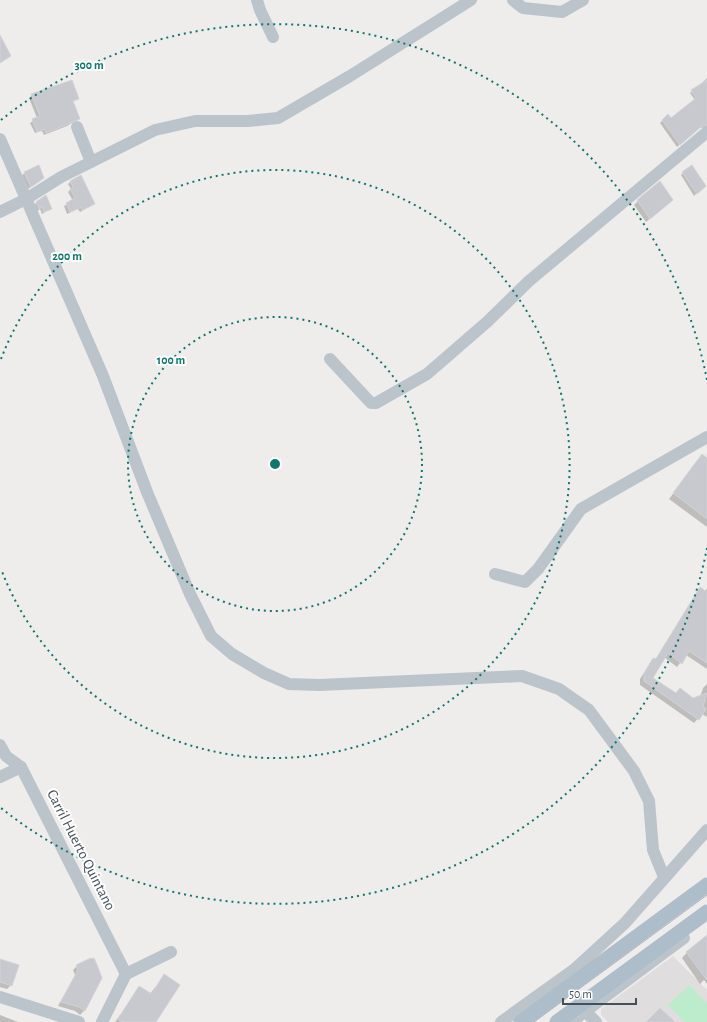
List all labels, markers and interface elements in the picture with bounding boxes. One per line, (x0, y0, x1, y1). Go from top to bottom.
text: 300 m (74, 59, 104, 71)
text: 200 m (52, 250, 82, 262)
text: 100 m (157, 354, 185, 366)
centre of rings (268, 457, 282, 471)
street label: Carril Huerto Quintano (44, 787, 118, 913)
scale bar (563, 980, 636, 1006)
text: 50 m (569, 988, 592, 1000)

